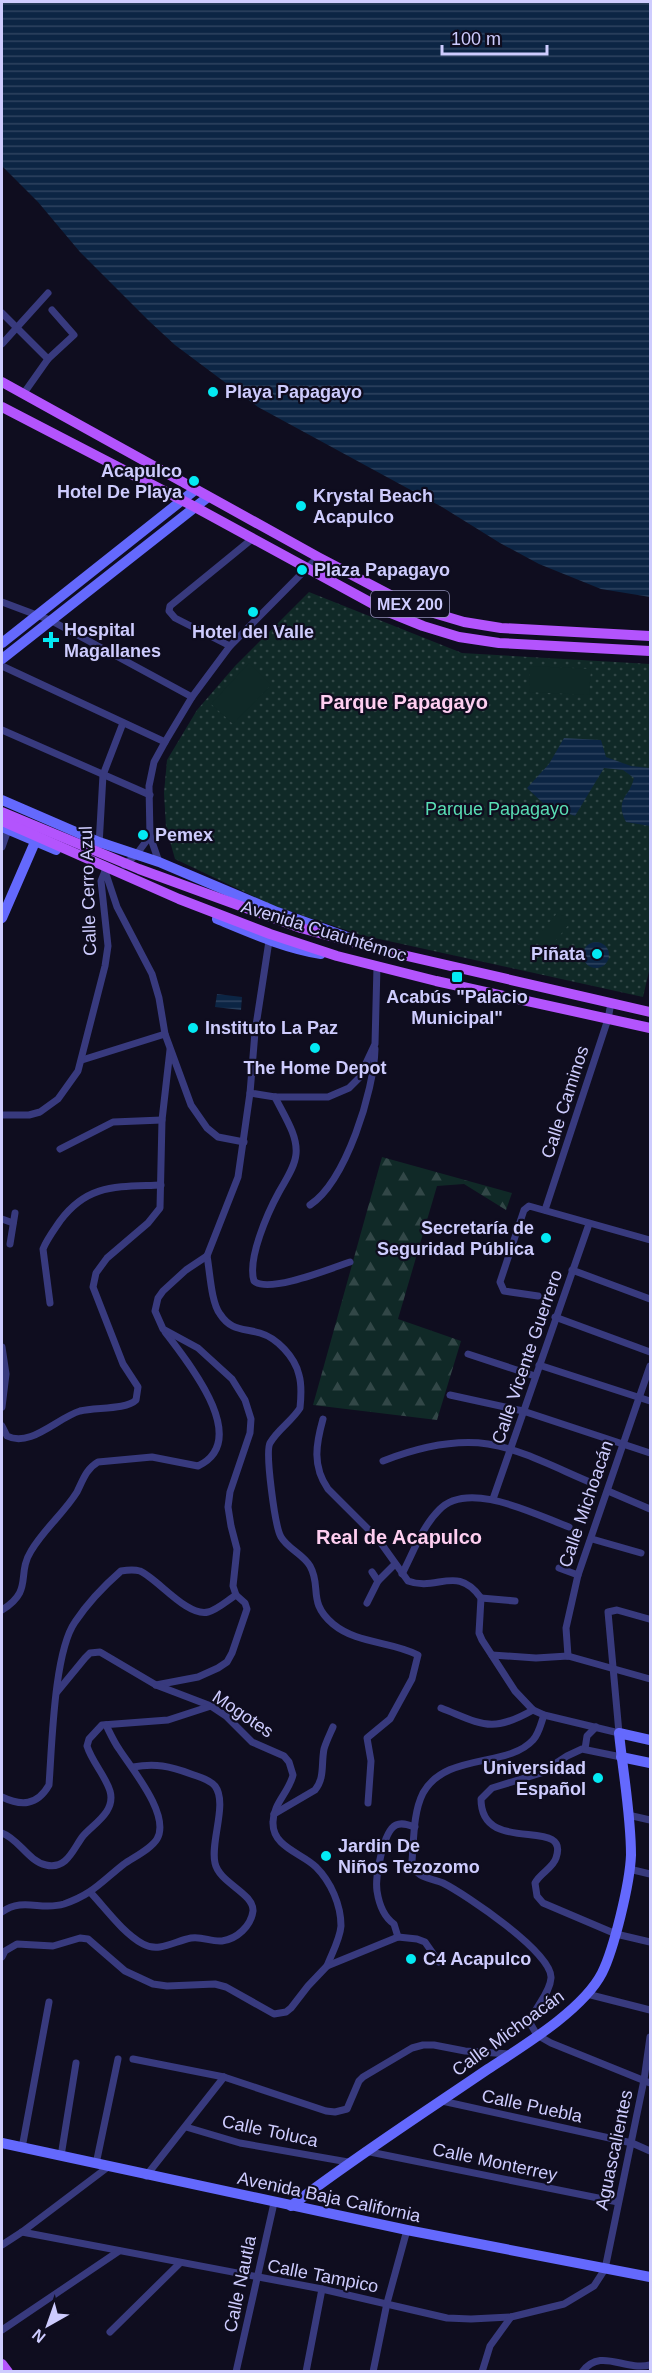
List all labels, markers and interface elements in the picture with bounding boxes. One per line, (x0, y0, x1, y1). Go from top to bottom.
scale bar (442, 18, 547, 56)
text: 100 m (451, 29, 501, 49)
place label: Playa Papagayo (225, 382, 362, 402)
marker: Playa Papagayo (206, 385, 220, 399)
place label: Acapulco Hotel De Playa (57, 461, 183, 502)
marker: Acapulco Hotel De Playa (187, 474, 201, 488)
place label: Krystal Beach Acapulco (313, 486, 433, 527)
marker: Krystal Beach Acapulco (294, 499, 308, 513)
place label: Plaza Papagayo (314, 560, 450, 580)
marker: Plaza Papagayo (295, 563, 309, 577)
road number: MEX 200 (371, 591, 449, 617)
marker: Hotel del Valle (246, 605, 260, 619)
place label: Hospital Magallanes (64, 620, 161, 661)
place label: Hotel del Valle (192, 622, 314, 642)
marker: Hospital Magallanes (42, 631, 60, 649)
district label: Parque Papagayo (320, 691, 488, 713)
park label: Parque Papagayo (425, 799, 569, 819)
place label: Pemex (155, 825, 213, 845)
street label: Calle Cerro Azul (76, 826, 100, 956)
marker: Pemex (136, 828, 150, 842)
street label: Avenida Cuauhtémoc (239, 896, 409, 966)
place label: Piñata (531, 944, 586, 964)
marker: Piñata (590, 947, 604, 961)
marker: Acabús "Palacio Municipal" (450, 970, 464, 984)
place label: Acabús "Palacio Municipal" (386, 987, 528, 1028)
place label: Instituto La Paz (205, 1018, 338, 1038)
marker: Instituto La Paz (186, 1021, 200, 1035)
marker: The Home Depot (308, 1041, 322, 1055)
street label: Calle Caminos (537, 1043, 593, 1161)
place label: The Home Depot (243, 1058, 387, 1078)
place label: Secretaría de Seguridad Pública (377, 1218, 535, 1259)
marker: Secretaría de Seguridad Pública (539, 1231, 553, 1245)
street label: Calle Vicente Guerrero (488, 1267, 566, 1447)
street label: Calle Michoacán (555, 1438, 617, 1570)
district label: Real de Acapulco (316, 1526, 482, 1548)
street label: Mogotes (209, 1686, 277, 1742)
place label: Universidad Español (483, 1758, 586, 1799)
marker: Universidad Español (591, 1771, 605, 1785)
place label: Jardin De Niños Tezozomo (338, 1836, 480, 1877)
marker: Jardin De Niños Tezozomo (319, 1849, 333, 1863)
place label: C4 Acapulco (423, 1949, 531, 1969)
marker: C4 Acapulco (404, 1952, 418, 1966)
street label: Calle Michoacán (448, 1986, 568, 2080)
street label: Calle Puebla (480, 2086, 585, 2127)
street label: Aguascalientes (592, 2088, 636, 2212)
street label: Calle Toluca (220, 2111, 321, 2151)
street label: Calle Monterrey (431, 2139, 559, 2185)
street label: Avenida Baja California (236, 2168, 423, 2226)
street label: Calle Nautla (220, 2233, 260, 2334)
street label: Calle Tampico (266, 2255, 380, 2297)
north arrow (18, 2295, 78, 2355)
text: N (29, 2326, 49, 2346)

